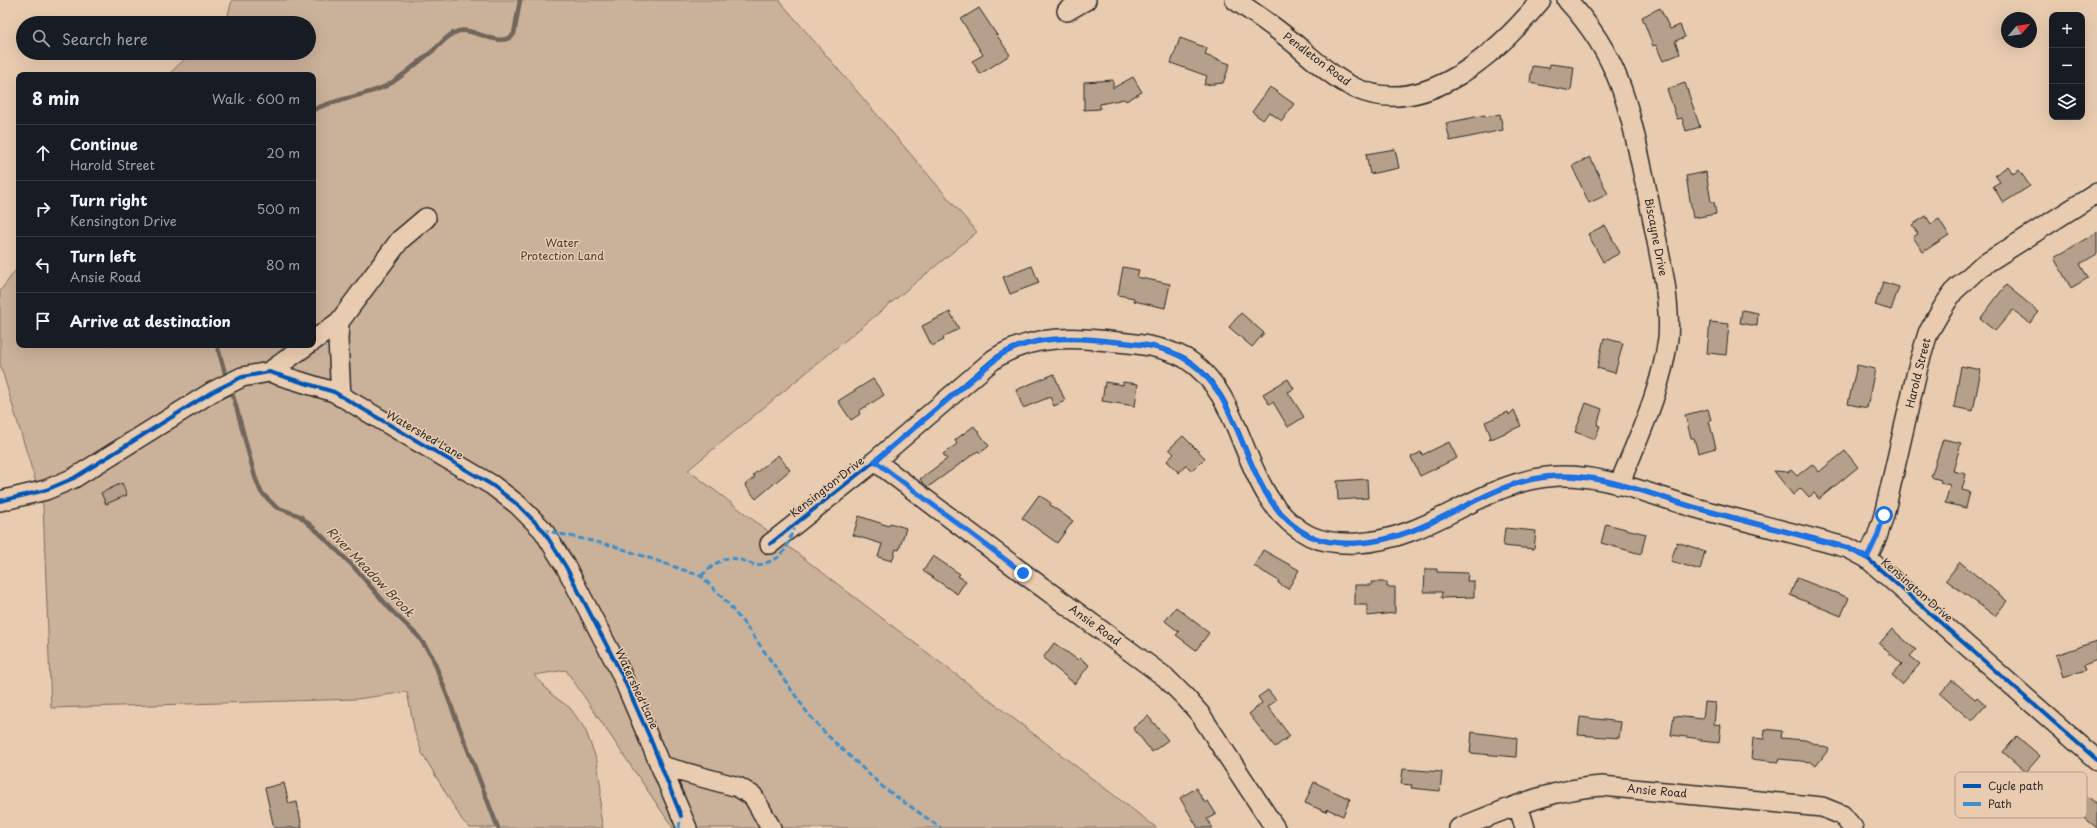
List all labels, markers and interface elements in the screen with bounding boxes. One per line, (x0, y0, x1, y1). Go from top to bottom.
north arrow (2001, 12, 2037, 48)
map controls (2049, 12, 2085, 120)
button: + (2049, 12, 2085, 48)
search box (16, 16, 316, 60)
icon: search (30, 27, 52, 49)
text: Search here (62, 27, 148, 50)
street label: Pendleton Road (1280, 28, 1355, 90)
button: − (2049, 48, 2085, 84)
button: layers (2049, 84, 2085, 120)
text: 8 min (32, 85, 80, 111)
text: Walk · 600 m (212, 89, 300, 108)
text: Continue (70, 132, 138, 155)
icon: ahead (32, 142, 54, 164)
text: 20 m (266, 143, 300, 162)
text: Harold Street (70, 155, 155, 174)
text: Turn right (70, 188, 147, 211)
street label: Biscayne Drive (1641, 196, 1672, 277)
icon: right (32, 198, 54, 220)
text: 500 m (257, 199, 300, 218)
text: Kensington Drive (70, 211, 177, 230)
park label: Water Protection Land (520, 234, 604, 264)
text: Turn left (70, 244, 136, 267)
icon: left (32, 254, 54, 276)
text: 80 m (266, 255, 300, 274)
text: Ansie Road (70, 267, 141, 286)
text: Arrive at destination (70, 309, 231, 332)
icon: arrive (32, 310, 54, 332)
street label: Harold Street (1901, 335, 1935, 410)
street label: Watershed Lane (383, 405, 467, 464)
street label: Kensington Drive (786, 452, 868, 521)
route start (1875, 506, 1893, 524)
water label: River Meadow Brook (323, 522, 419, 621)
street label: Kensington Drive (1878, 554, 1957, 626)
route end (1014, 564, 1032, 582)
street label: Ansie Road (1066, 600, 1125, 649)
street label: Watershed Lane (611, 646, 664, 732)
legend (1955, 772, 2087, 818)
text: Cycle path (1988, 777, 2043, 794)
street label: Ansie Road (1626, 779, 1688, 802)
text: Path (1988, 795, 2012, 812)

